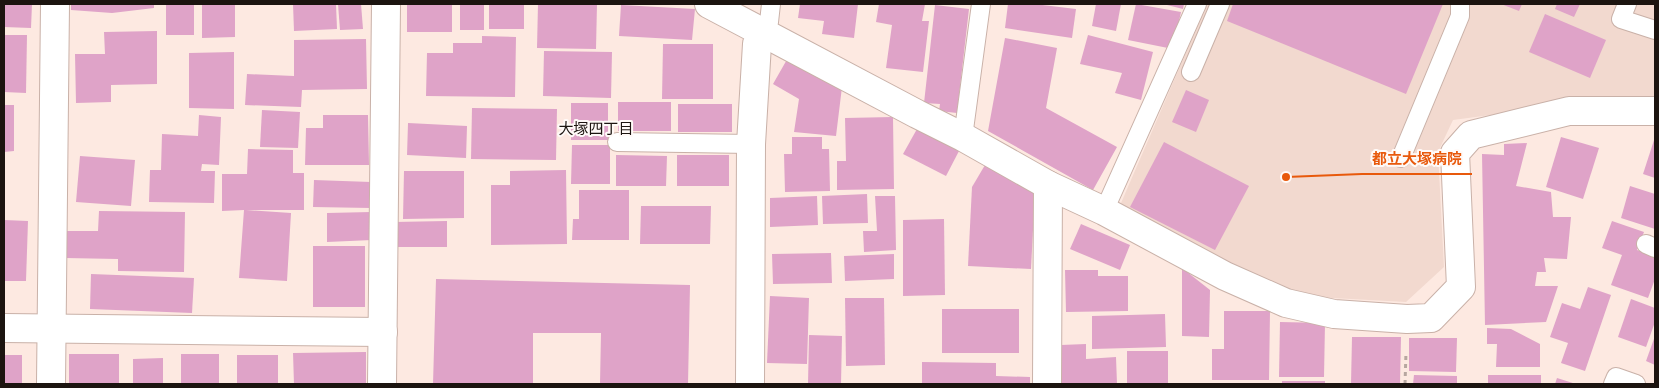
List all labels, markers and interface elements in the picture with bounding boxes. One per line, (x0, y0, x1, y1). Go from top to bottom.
district label: 大塚四丁目 (558, 119, 634, 138)
callout: 都立大塚病院 (1362, 144, 1472, 174)
text: 都立大塚病院 (1372, 149, 1462, 168)

